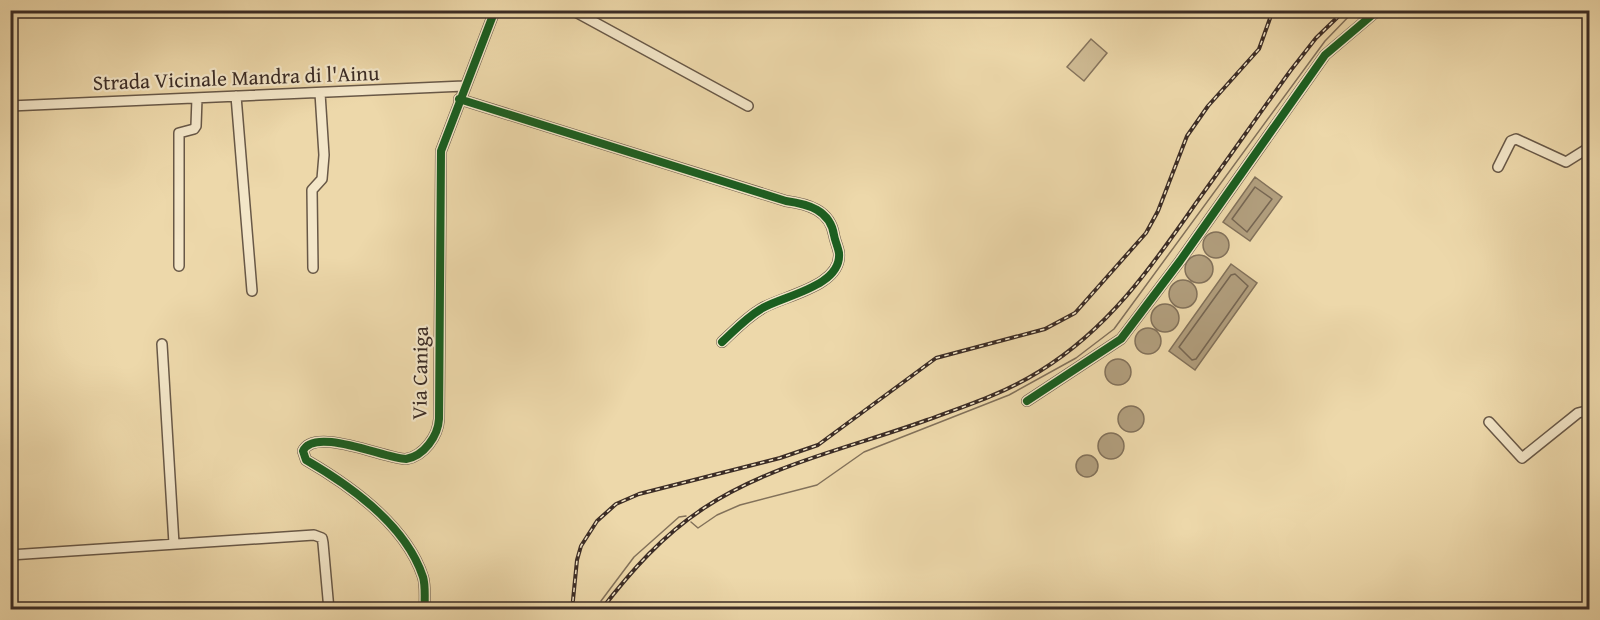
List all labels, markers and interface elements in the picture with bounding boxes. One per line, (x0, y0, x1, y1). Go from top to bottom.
street label: Strada Vicinale Mandra di l'Ainu (92, 57, 380, 98)
street label: Via Caniga (403, 326, 436, 420)

